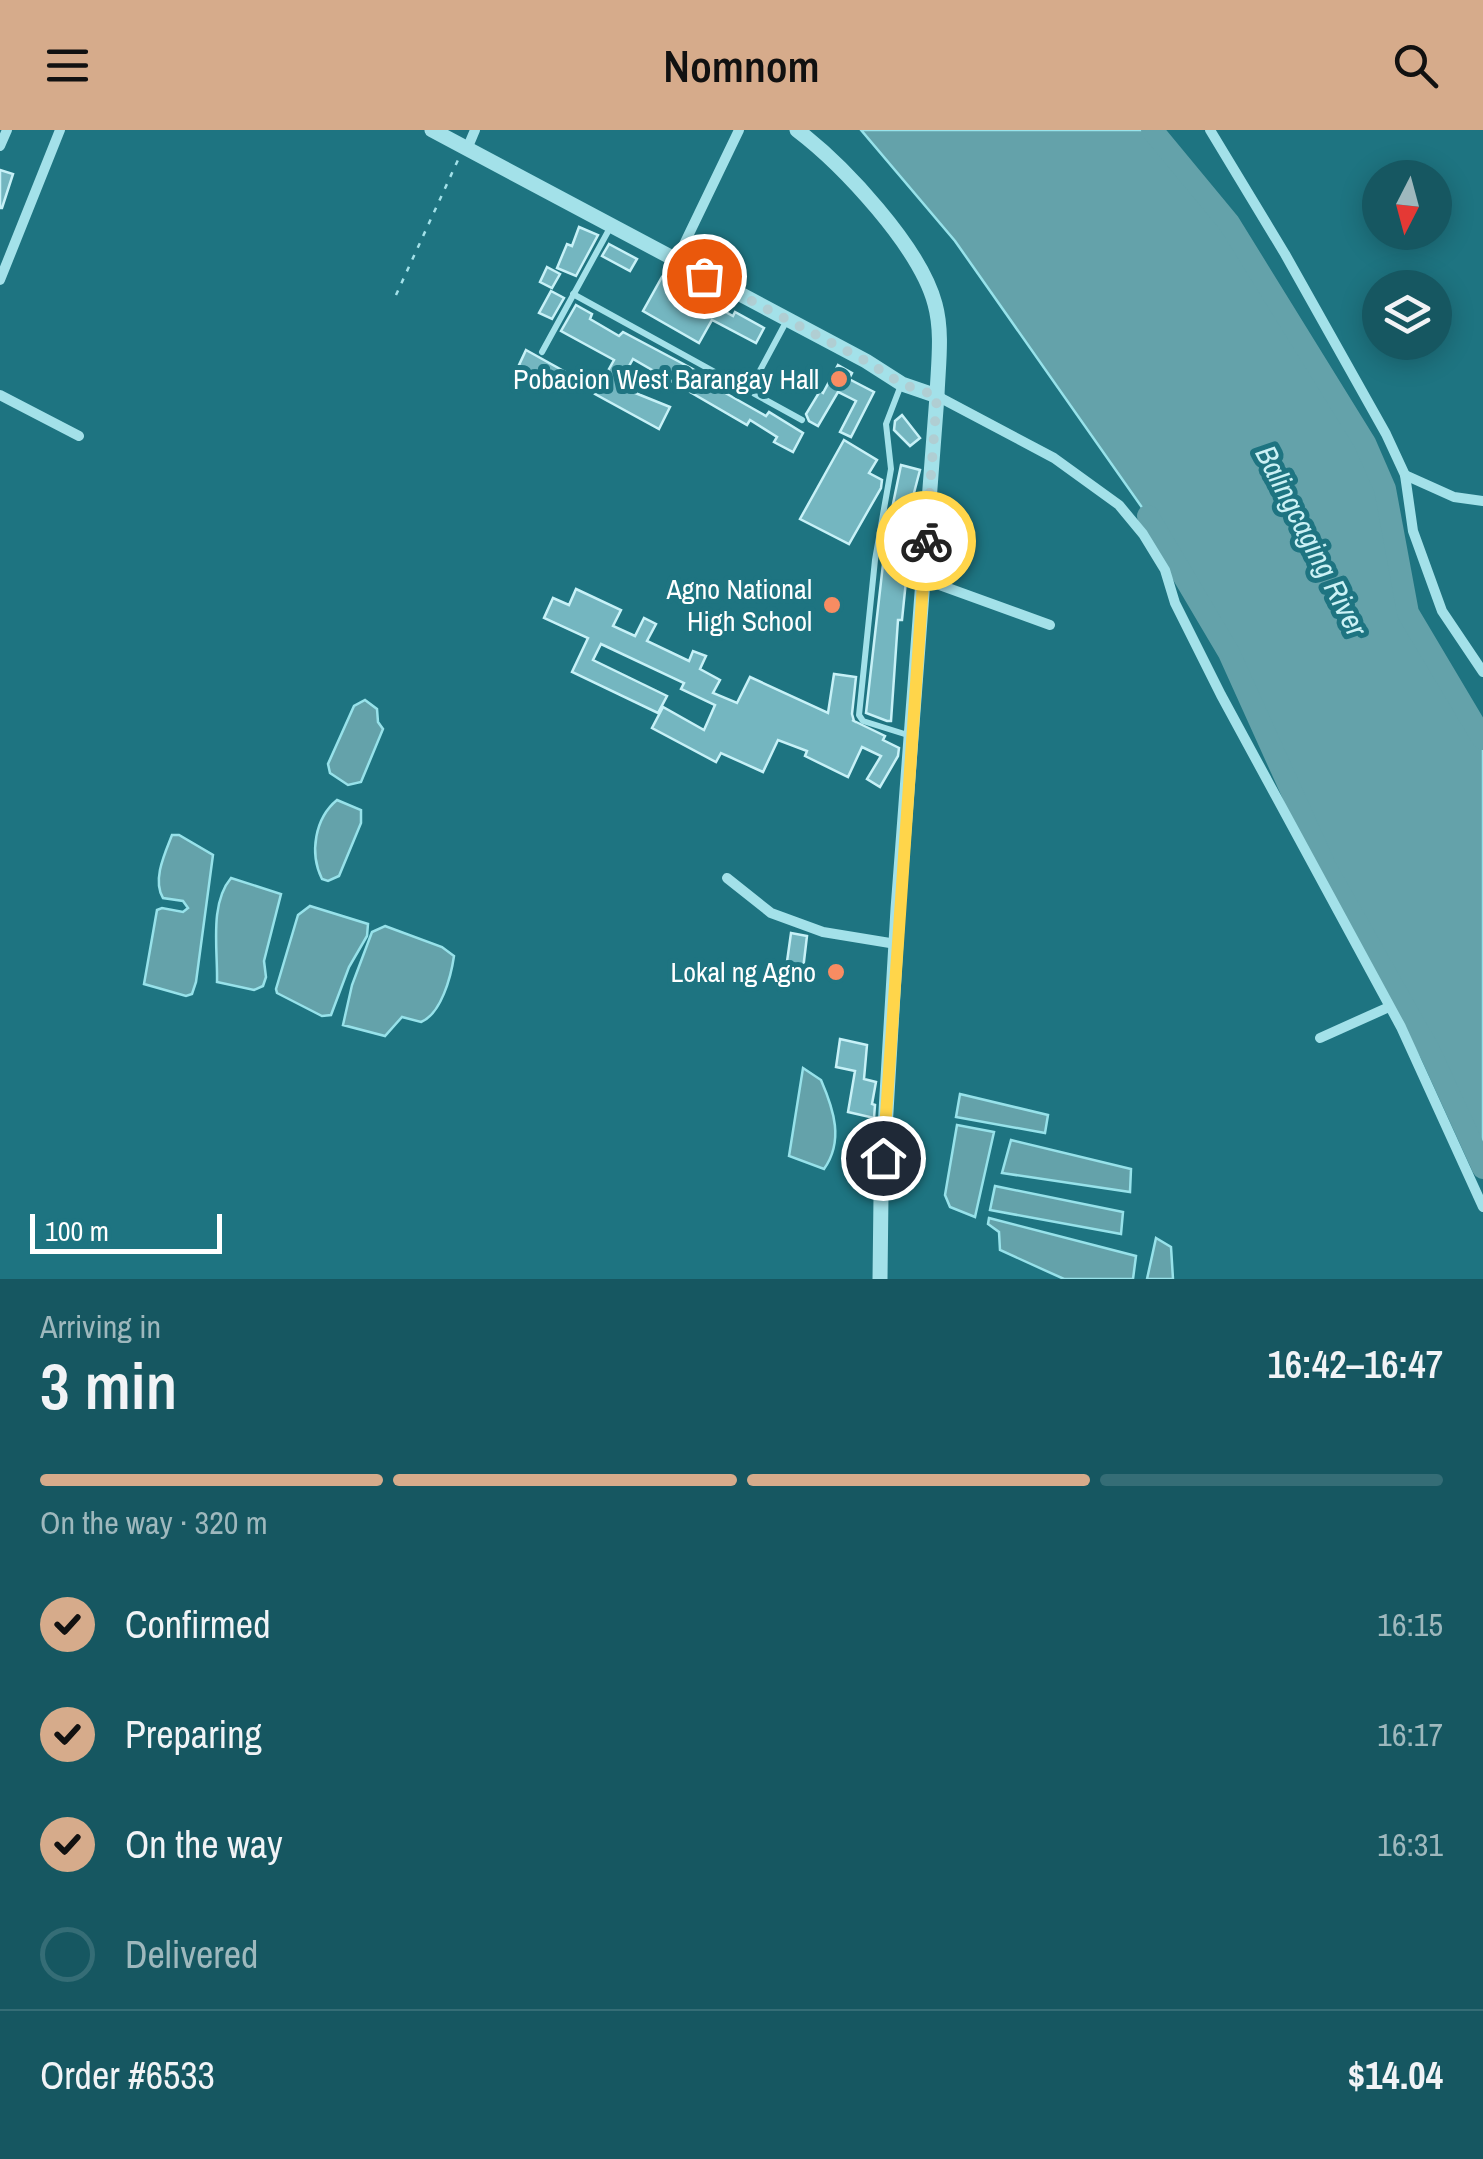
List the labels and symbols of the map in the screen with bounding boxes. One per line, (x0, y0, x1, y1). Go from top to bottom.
north arrow (1362, 160, 1452, 250)
pin (662, 234, 747, 319)
place label: Pobacion West Barangay Hall (513, 360, 819, 398)
marker: Pobacion West Barangay Hall (828, 368, 850, 390)
water label: Balingcaging River (1247, 438, 1378, 644)
courier (876, 491, 976, 591)
place label: Agno National High School (665, 570, 812, 640)
marker: Agno National High School (821, 594, 843, 616)
place label: Lokal ng Agno (670, 953, 816, 991)
marker: Lokal ng Agno (825, 961, 847, 983)
pin (841, 1116, 926, 1201)
scale bar (30, 1209, 222, 1254)

